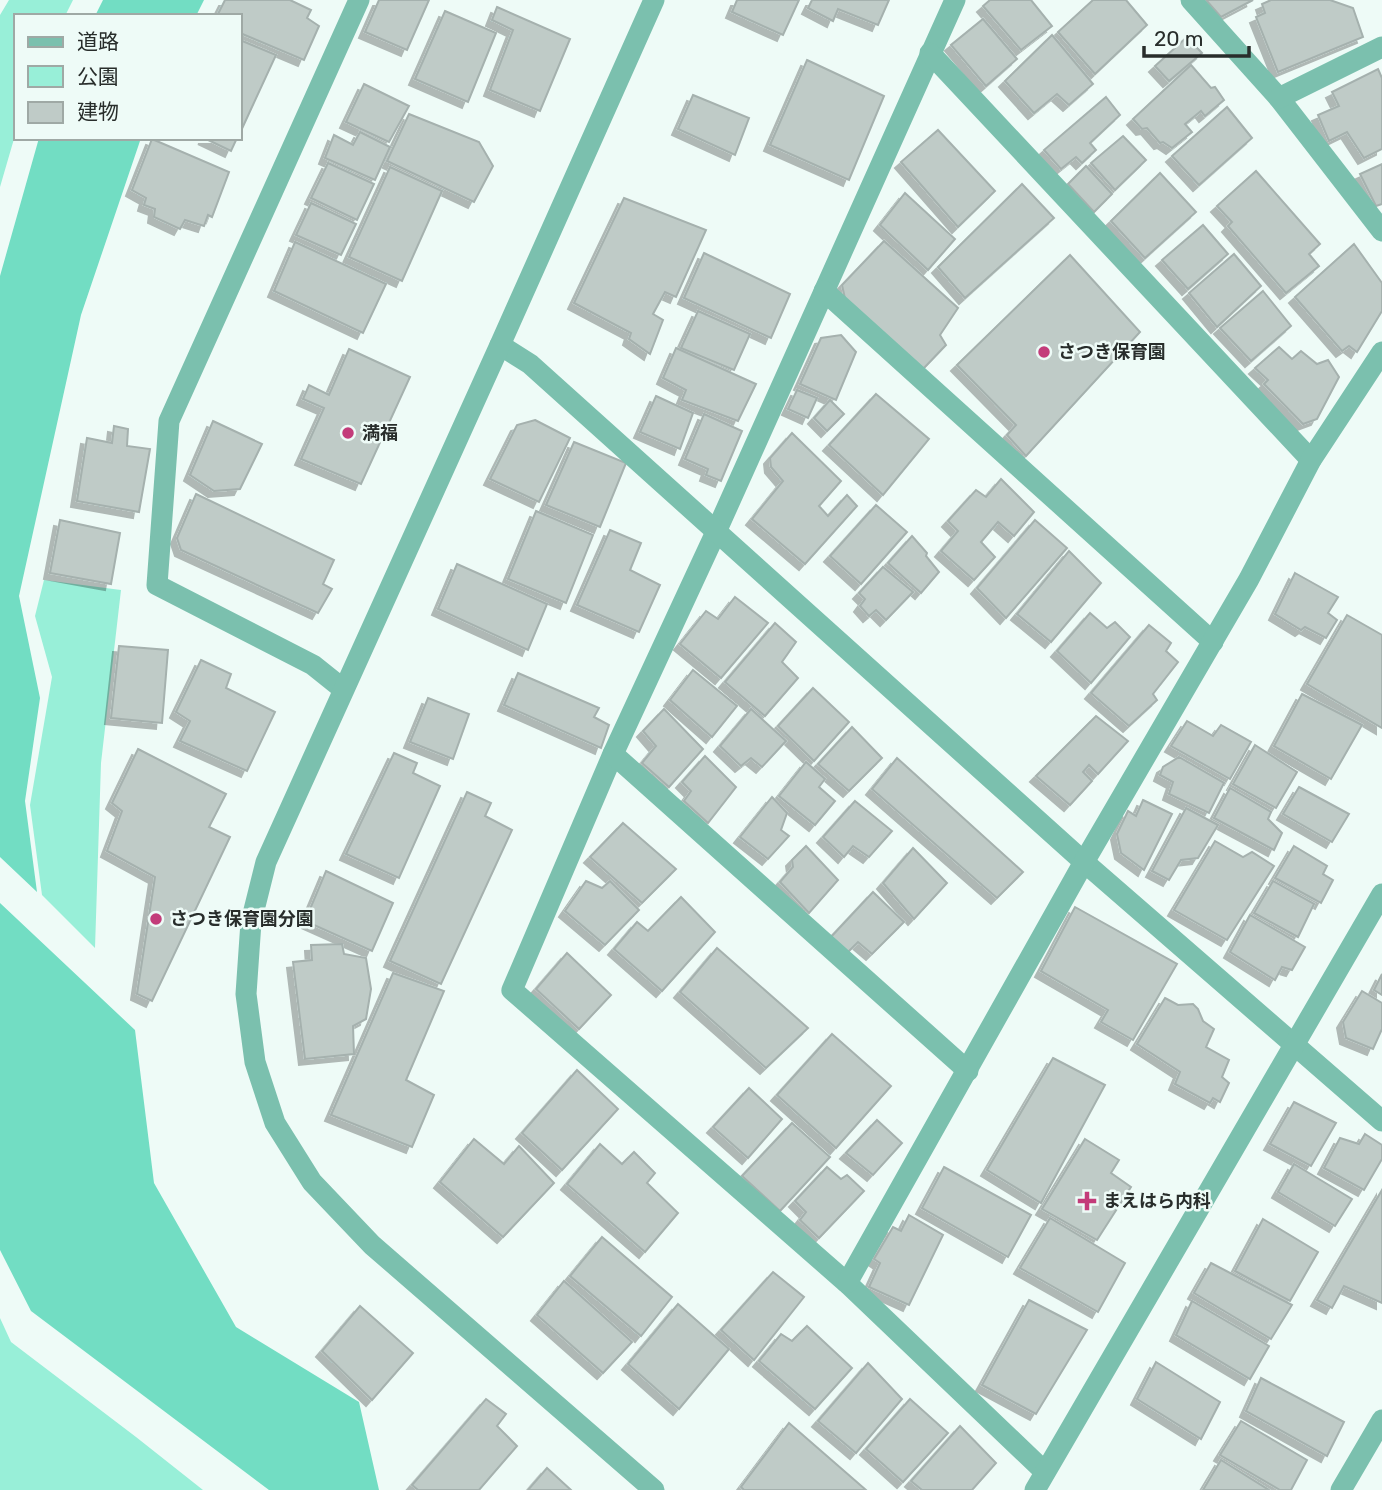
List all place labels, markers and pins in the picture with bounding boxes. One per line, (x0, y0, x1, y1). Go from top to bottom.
place label: さつき保育園 (1058, 341, 1166, 363)
marker: さつき保育園 (1036, 344, 1052, 360)
place label: 満福 (362, 422, 398, 444)
marker: 満福 (340, 425, 356, 441)
place label: さつき保育園分園 (170, 908, 314, 930)
marker: さつき保育園分園 (148, 911, 164, 927)
place label: まえはら内科 (1103, 1190, 1211, 1212)
marker: まえはら内科 (1077, 1191, 1097, 1211)

